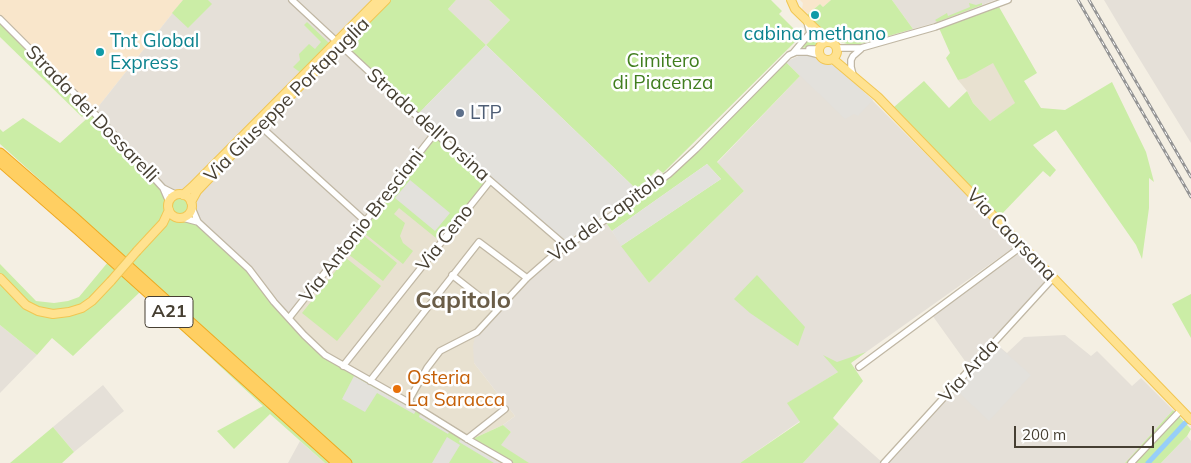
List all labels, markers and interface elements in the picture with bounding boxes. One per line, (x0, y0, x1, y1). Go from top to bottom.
marker: cabina methano (809, 9, 821, 21)
street label: Via Giuseppe Portapuglia (200, 13, 374, 187)
place label: cabina methano (744, 23, 886, 45)
place label: Tnt Global Express (110, 30, 199, 74)
street label: Strada dei Dossarelli (21, 41, 163, 187)
marker: Tnt Global Express (94, 46, 106, 58)
park label: Cimitero di Piacenza (612, 50, 714, 94)
street label: Strada dell'Orsina (362, 64, 494, 186)
place label: LTP (470, 102, 502, 124)
marker: LTP (454, 107, 466, 119)
street label: Via Antonio Bresciani (295, 145, 429, 307)
street label: Via del Capitolo (544, 167, 670, 267)
street label: Via Caorsana (961, 184, 1061, 286)
street label: Via Ceno (412, 200, 478, 276)
district label: Capitolo (415, 287, 511, 315)
road number: A21 (145, 296, 193, 328)
street label: Via Arda (935, 335, 1003, 407)
place label: Osteria La Saracca (407, 367, 505, 411)
marker: Osteria La Saracca (391, 383, 403, 395)
scale bar (1016, 416, 1156, 448)
text: 200 m (1022, 425, 1066, 444)

